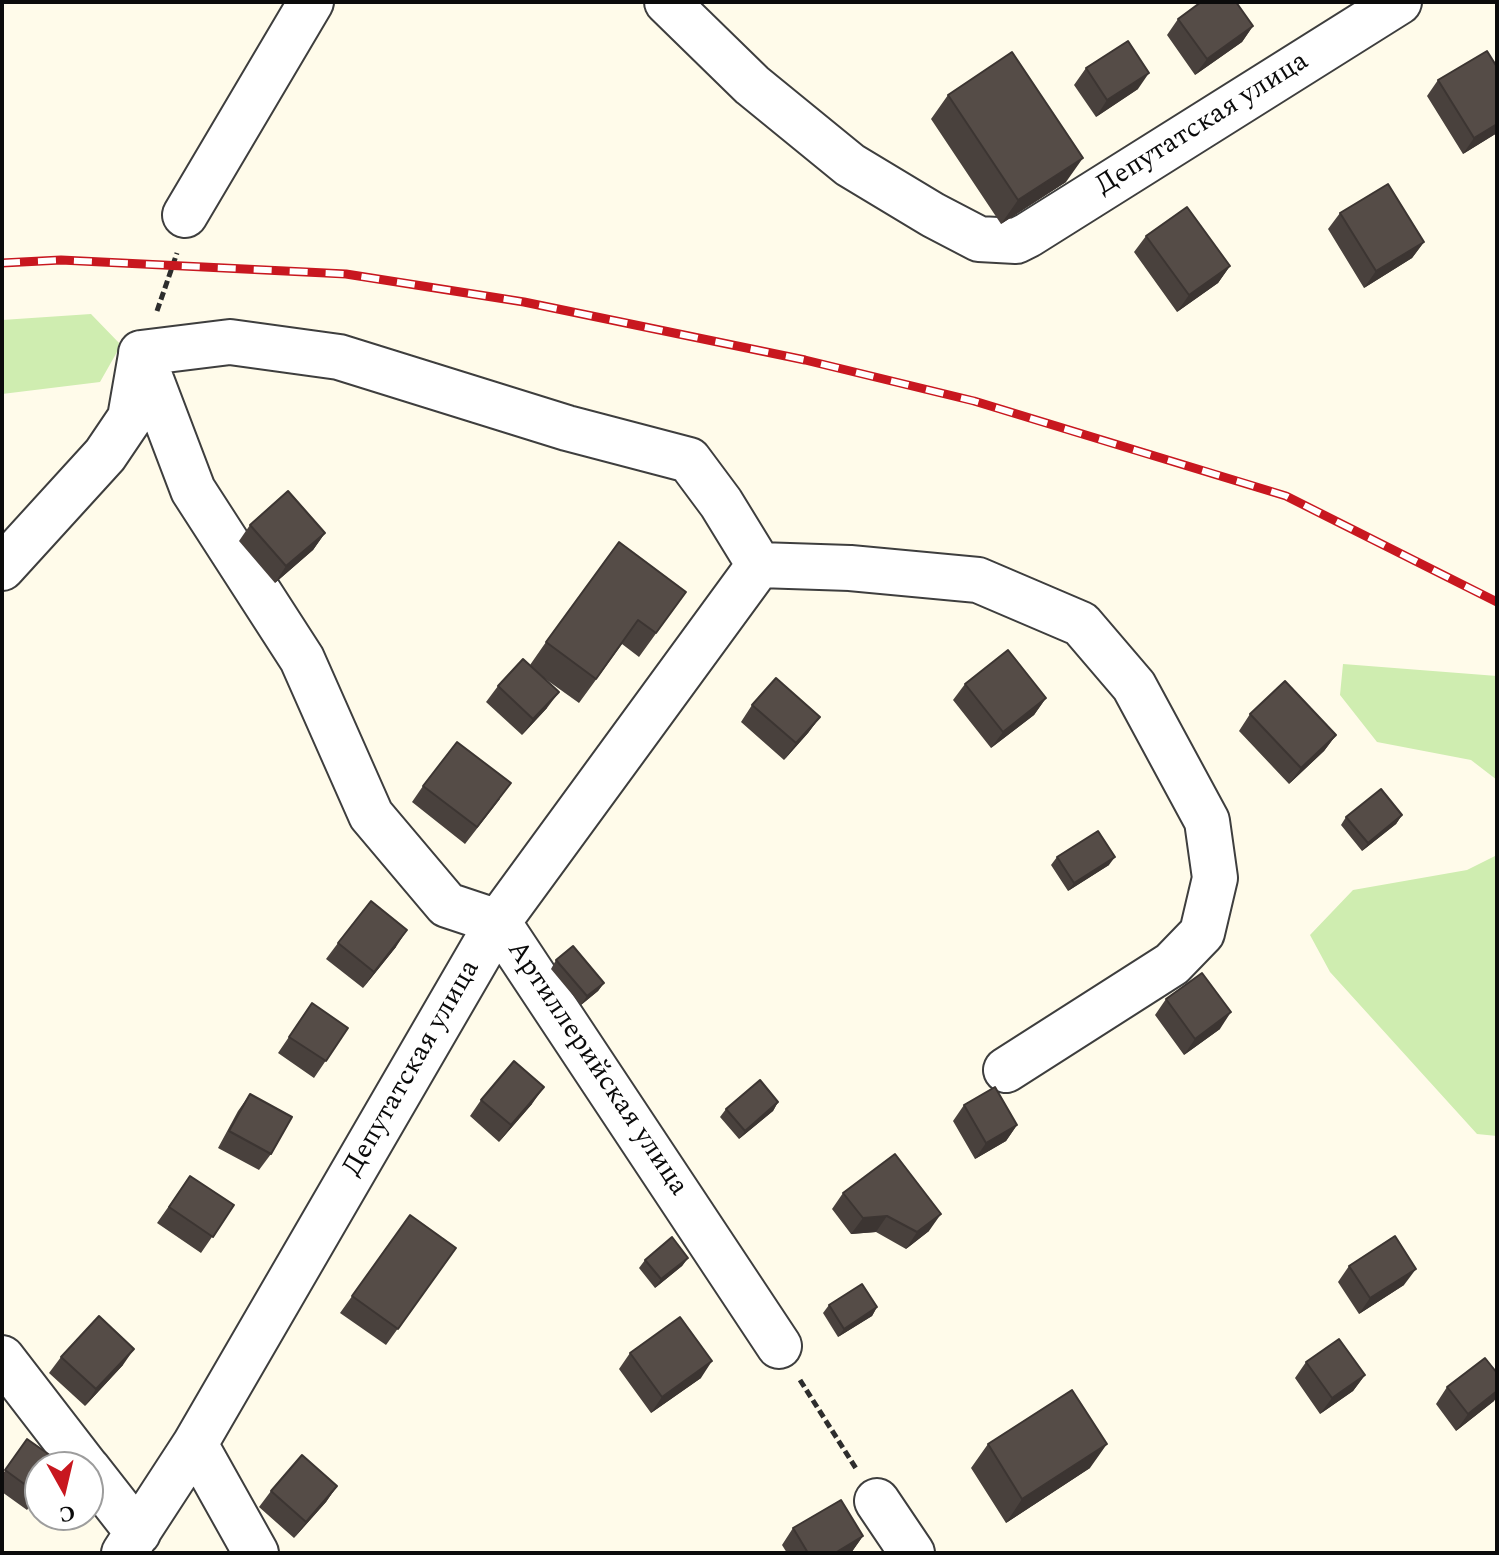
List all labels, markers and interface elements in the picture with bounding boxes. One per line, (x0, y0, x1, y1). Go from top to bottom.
street label: Депутатская улица (1090, 46, 1316, 204)
street label: Артиллерийская улица (498, 935, 694, 1203)
street label: Депутатская улица (337, 955, 489, 1183)
north arrow (24, 1451, 104, 1531)
text: С (57, 1496, 77, 1531)

